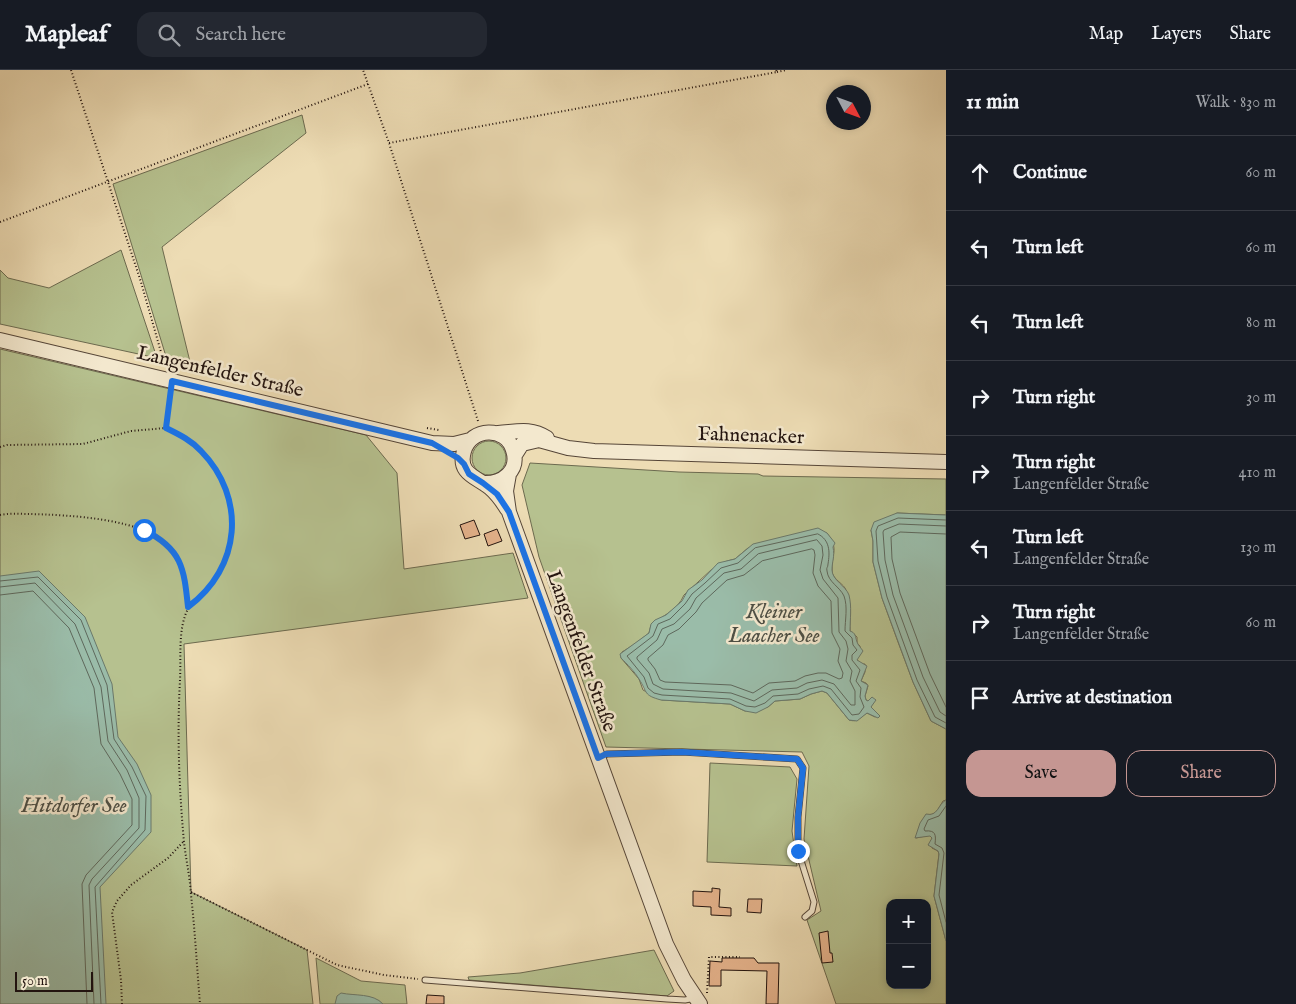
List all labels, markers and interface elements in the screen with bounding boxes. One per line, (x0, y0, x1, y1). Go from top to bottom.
search box (137, 12, 487, 57)
text: Mapleaf (25, 19, 107, 50)
icon: search (155, 21, 183, 49)
text: Search here (195, 23, 286, 47)
text: Map (1089, 23, 1123, 46)
text: Layers (1151, 23, 1202, 46)
text: Share (1230, 23, 1271, 46)
north arrow (826, 85, 871, 130)
text: 11 min (966, 89, 1019, 116)
text: Walk · 830 m (1195, 93, 1276, 113)
icon: ahead (966, 159, 994, 187)
text: Continue (1013, 161, 1087, 185)
text: 60 m (1246, 163, 1276, 183)
icon: left (966, 234, 994, 262)
text: Turn left (1013, 236, 1084, 260)
text: 60 m (1246, 238, 1276, 258)
icon: left (966, 309, 994, 337)
text: Turn left (1013, 311, 1084, 335)
text: 80 m (1246, 313, 1276, 333)
street label: Langenfelder Straße (134, 341, 306, 403)
icon: right (966, 384, 994, 412)
text: Turn right (1013, 386, 1095, 410)
text: 30 m (1246, 388, 1276, 408)
street label: Fahnenacker (697, 422, 805, 450)
text: Turn right (1013, 451, 1095, 475)
icon: right (966, 459, 994, 487)
text: 410 m (1239, 463, 1276, 483)
text: Langenfelder Straße (1013, 475, 1149, 495)
route start (133, 519, 156, 542)
text: Turn left (1013, 526, 1084, 550)
icon: left (966, 534, 994, 562)
text: 130 m (1240, 538, 1276, 558)
text: Langenfelder Straße (1013, 550, 1149, 570)
street label: Langenfelder Straße (540, 567, 622, 735)
water label: Kleiner Laacher See (727, 599, 820, 650)
text: Turn right (1013, 601, 1095, 625)
icon: right (966, 609, 994, 637)
text: 60 m (1246, 613, 1276, 633)
text: Langenfelder Straße (1013, 625, 1149, 645)
icon: arrive (966, 684, 994, 712)
text: Arrive at destination (1013, 686, 1172, 710)
button: Save (966, 750, 1116, 797)
button: Share (1126, 750, 1276, 797)
water label: Hitdorfer See (20, 793, 127, 820)
route end (787, 840, 810, 863)
map controls (886, 899, 931, 989)
button: + (886, 899, 931, 944)
button: − (886, 944, 931, 989)
scale bar (15, 969, 92, 992)
text: 50 m (22, 972, 48, 990)

